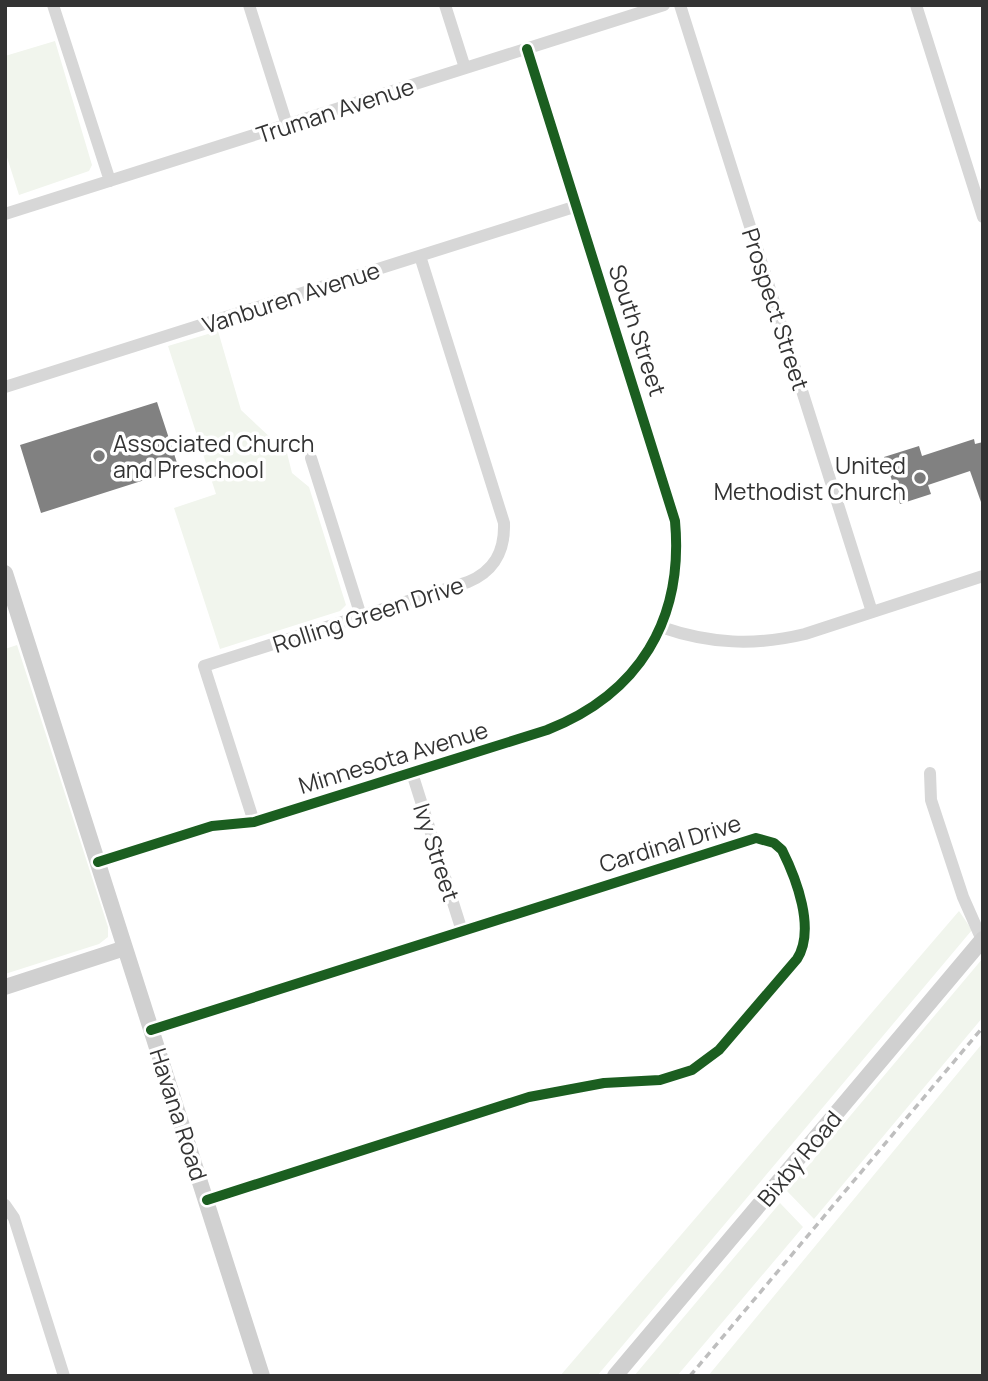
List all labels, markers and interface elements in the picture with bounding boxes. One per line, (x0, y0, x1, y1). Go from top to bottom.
street label: Truman Avenue (252, 69, 418, 151)
street label: Prospect Street (735, 224, 817, 394)
street label: Vanburen Avenue (198, 253, 384, 341)
street label: South Street (602, 260, 674, 400)
place label: Associated Church and Preschool (113, 427, 315, 485)
marker: Associated Church and Preschool (91, 448, 107, 464)
place label: United Methodist Church (714, 449, 906, 507)
marker: United Methodist Church (912, 470, 928, 486)
street label: Rolling Green Drive (268, 568, 468, 660)
street label: Minnesota Avenue (294, 713, 492, 801)
street label: Ivy Street (406, 799, 468, 905)
street label: Cardinal Drive (595, 806, 745, 880)
street label: Havana Road (143, 1044, 215, 1184)
street label: Bixby Road (750, 1103, 848, 1213)

